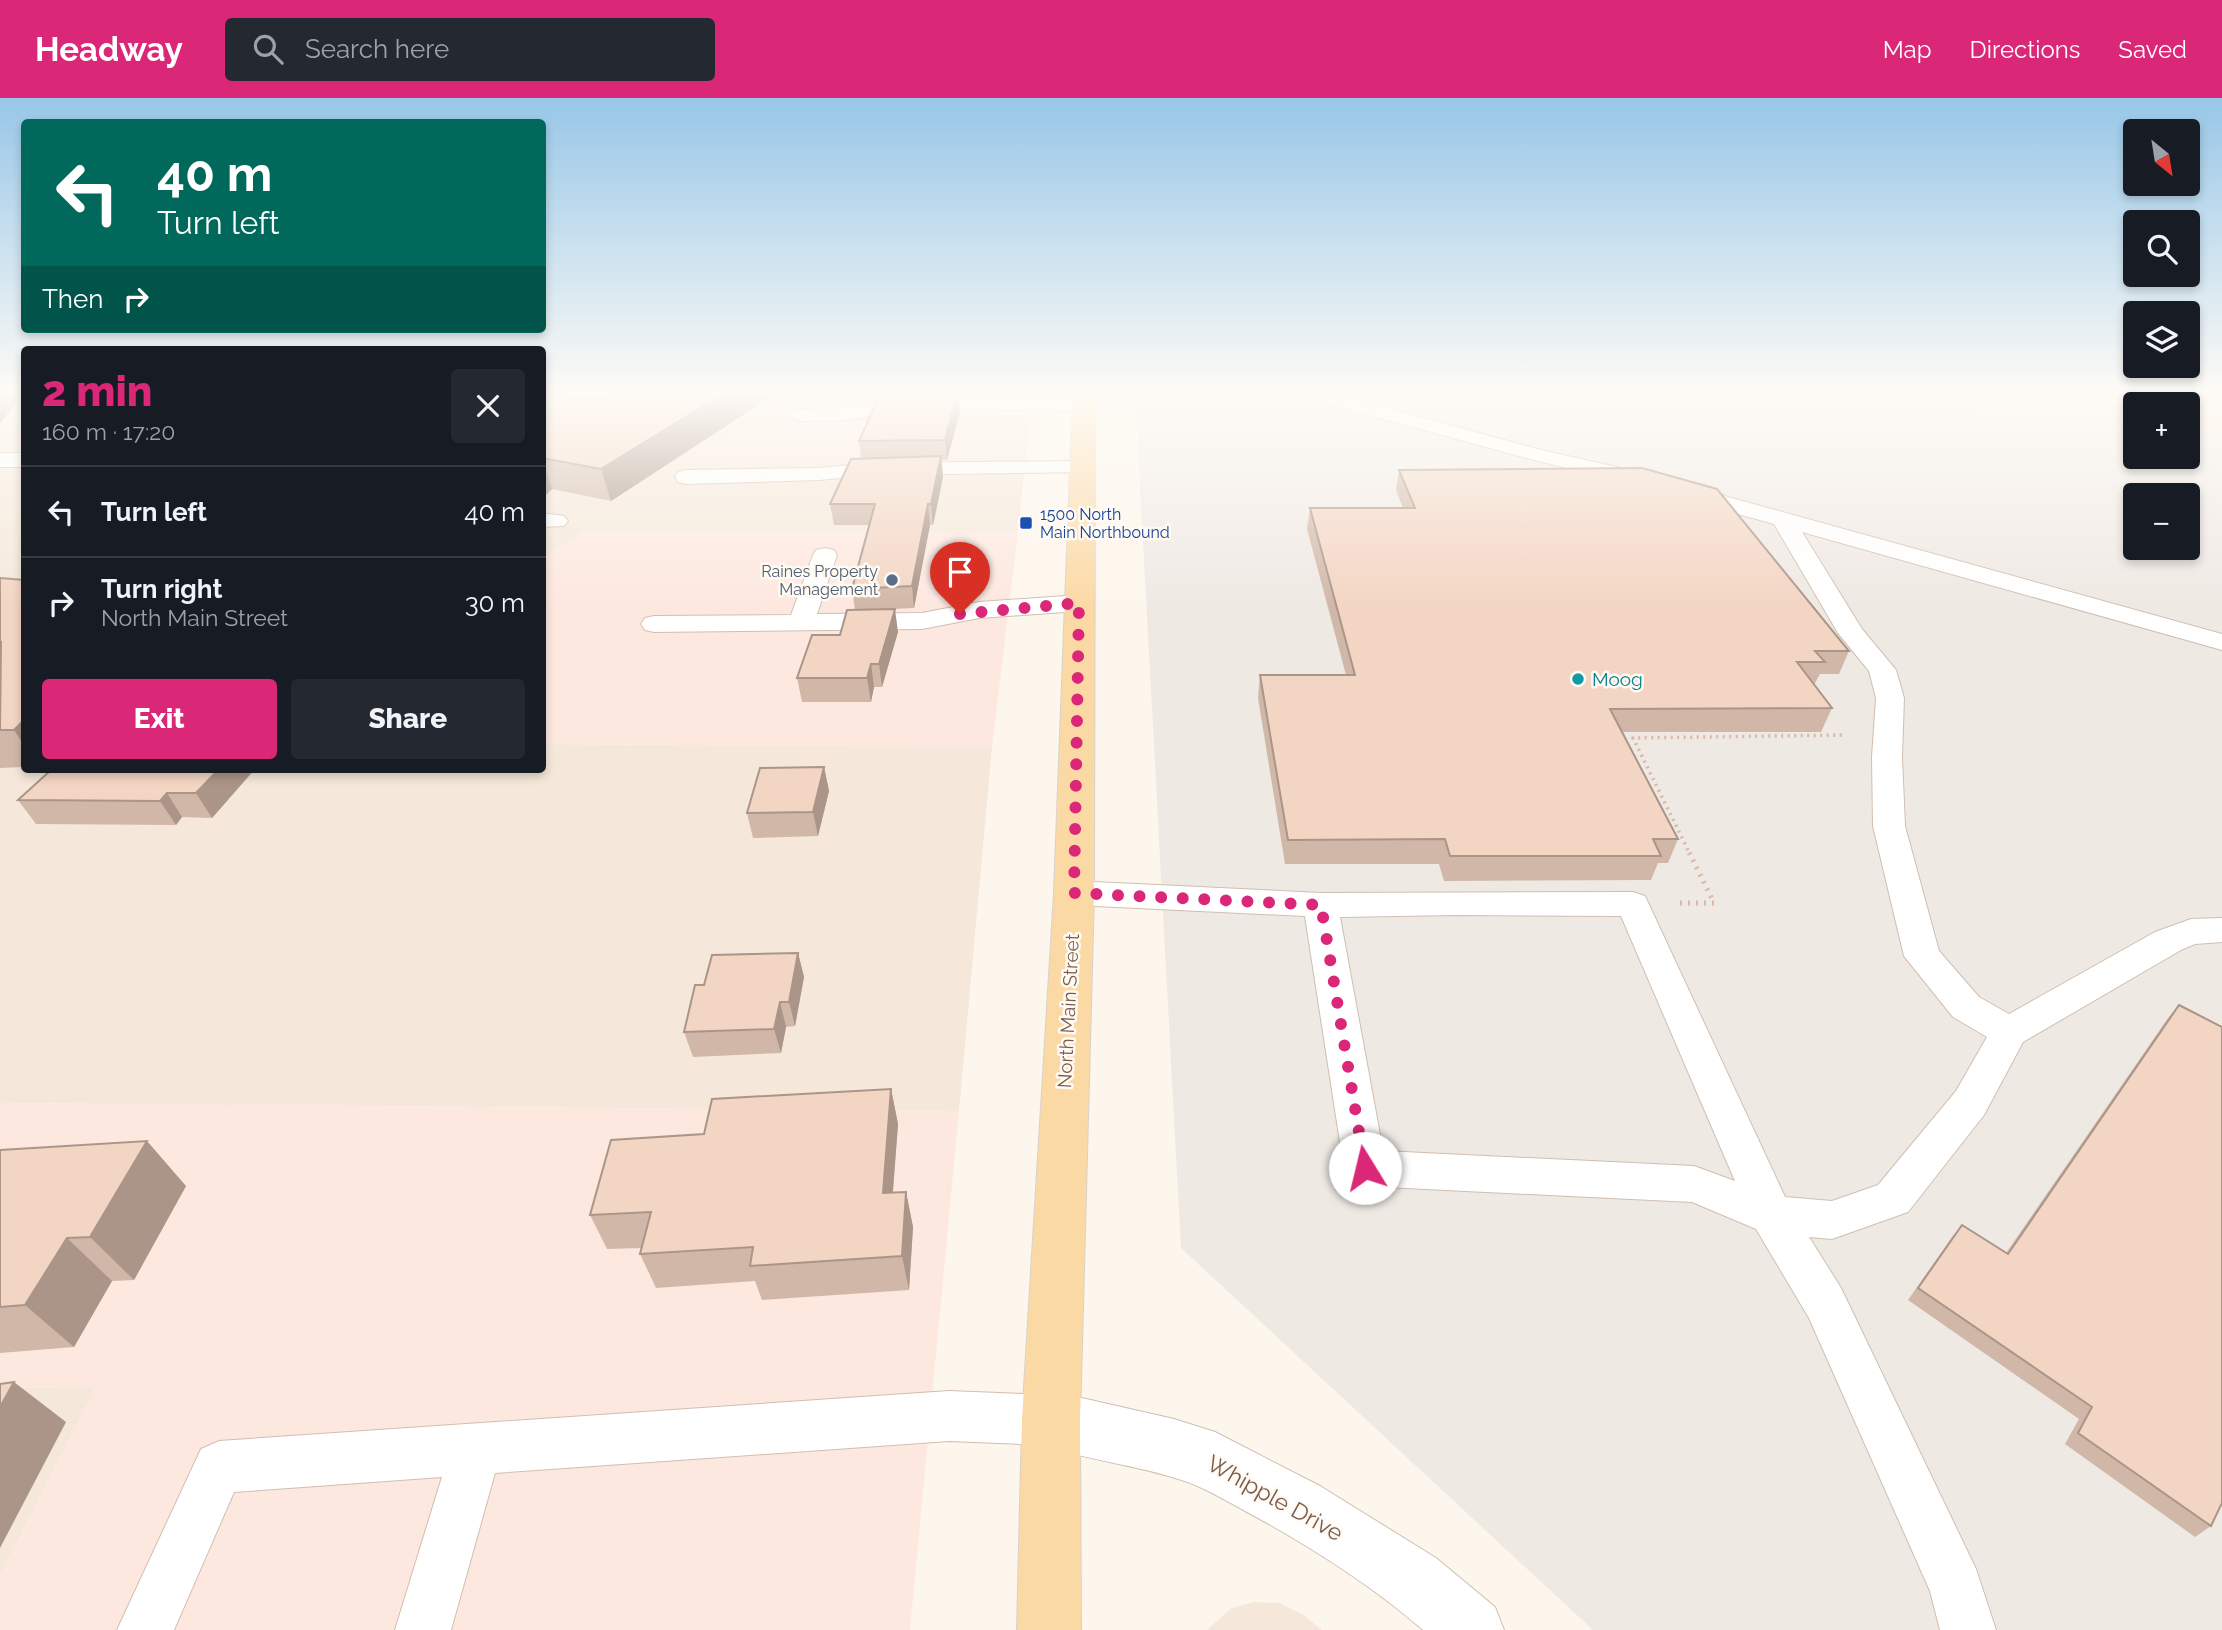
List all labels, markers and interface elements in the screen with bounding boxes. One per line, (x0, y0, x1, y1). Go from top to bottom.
search box (225, 18, 715, 81)
text: Headway (35, 30, 183, 69)
icon: search (249, 30, 287, 68)
text: Search here (305, 34, 449, 64)
text: Map (1883, 35, 1932, 64)
text: Directions (1970, 35, 2080, 64)
text: Saved (2118, 35, 2187, 64)
north arrow (2123, 119, 2200, 196)
map controls (2123, 119, 2200, 560)
text: 40 m (157, 145, 272, 202)
icon: left (42, 147, 133, 238)
text: Turn left (157, 204, 279, 241)
button: search (2123, 210, 2200, 287)
icon: right (117, 280, 155, 318)
text: Then (42, 284, 103, 314)
button: layers (2123, 301, 2200, 378)
text: 2 min (42, 367, 152, 416)
button: close (451, 369, 525, 443)
button: + (2123, 392, 2200, 469)
text: 160 m · 17:20 (42, 418, 175, 445)
button: − (2123, 483, 2200, 560)
icon: left (42, 493, 80, 531)
text: Turn left (101, 497, 207, 527)
text: 40 m (464, 497, 525, 527)
place label: 1500 North Main Northbound (1040, 505, 1170, 542)
marker: 1500 North Main Northbound (1018, 515, 1034, 531)
pin (930, 542, 990, 614)
icon: arrive (941, 553, 979, 591)
place label: Raines Property Management (761, 562, 879, 599)
marker: Raines Property Management (884, 572, 900, 588)
text: Turn right (101, 574, 222, 604)
icon: right (42, 584, 80, 622)
text: 30 m (465, 588, 525, 618)
text: North Main Street (101, 604, 288, 631)
place label: Moog (1592, 668, 1643, 690)
marker: Moog (1570, 671, 1586, 687)
button: Exit (42, 679, 277, 759)
button: Share (291, 679, 525, 759)
street label: North Main Street (1053, 933, 1083, 1089)
position arrow (1328, 1131, 1402, 1205)
street label: Whipple Drive (1202, 1449, 1348, 1546)

